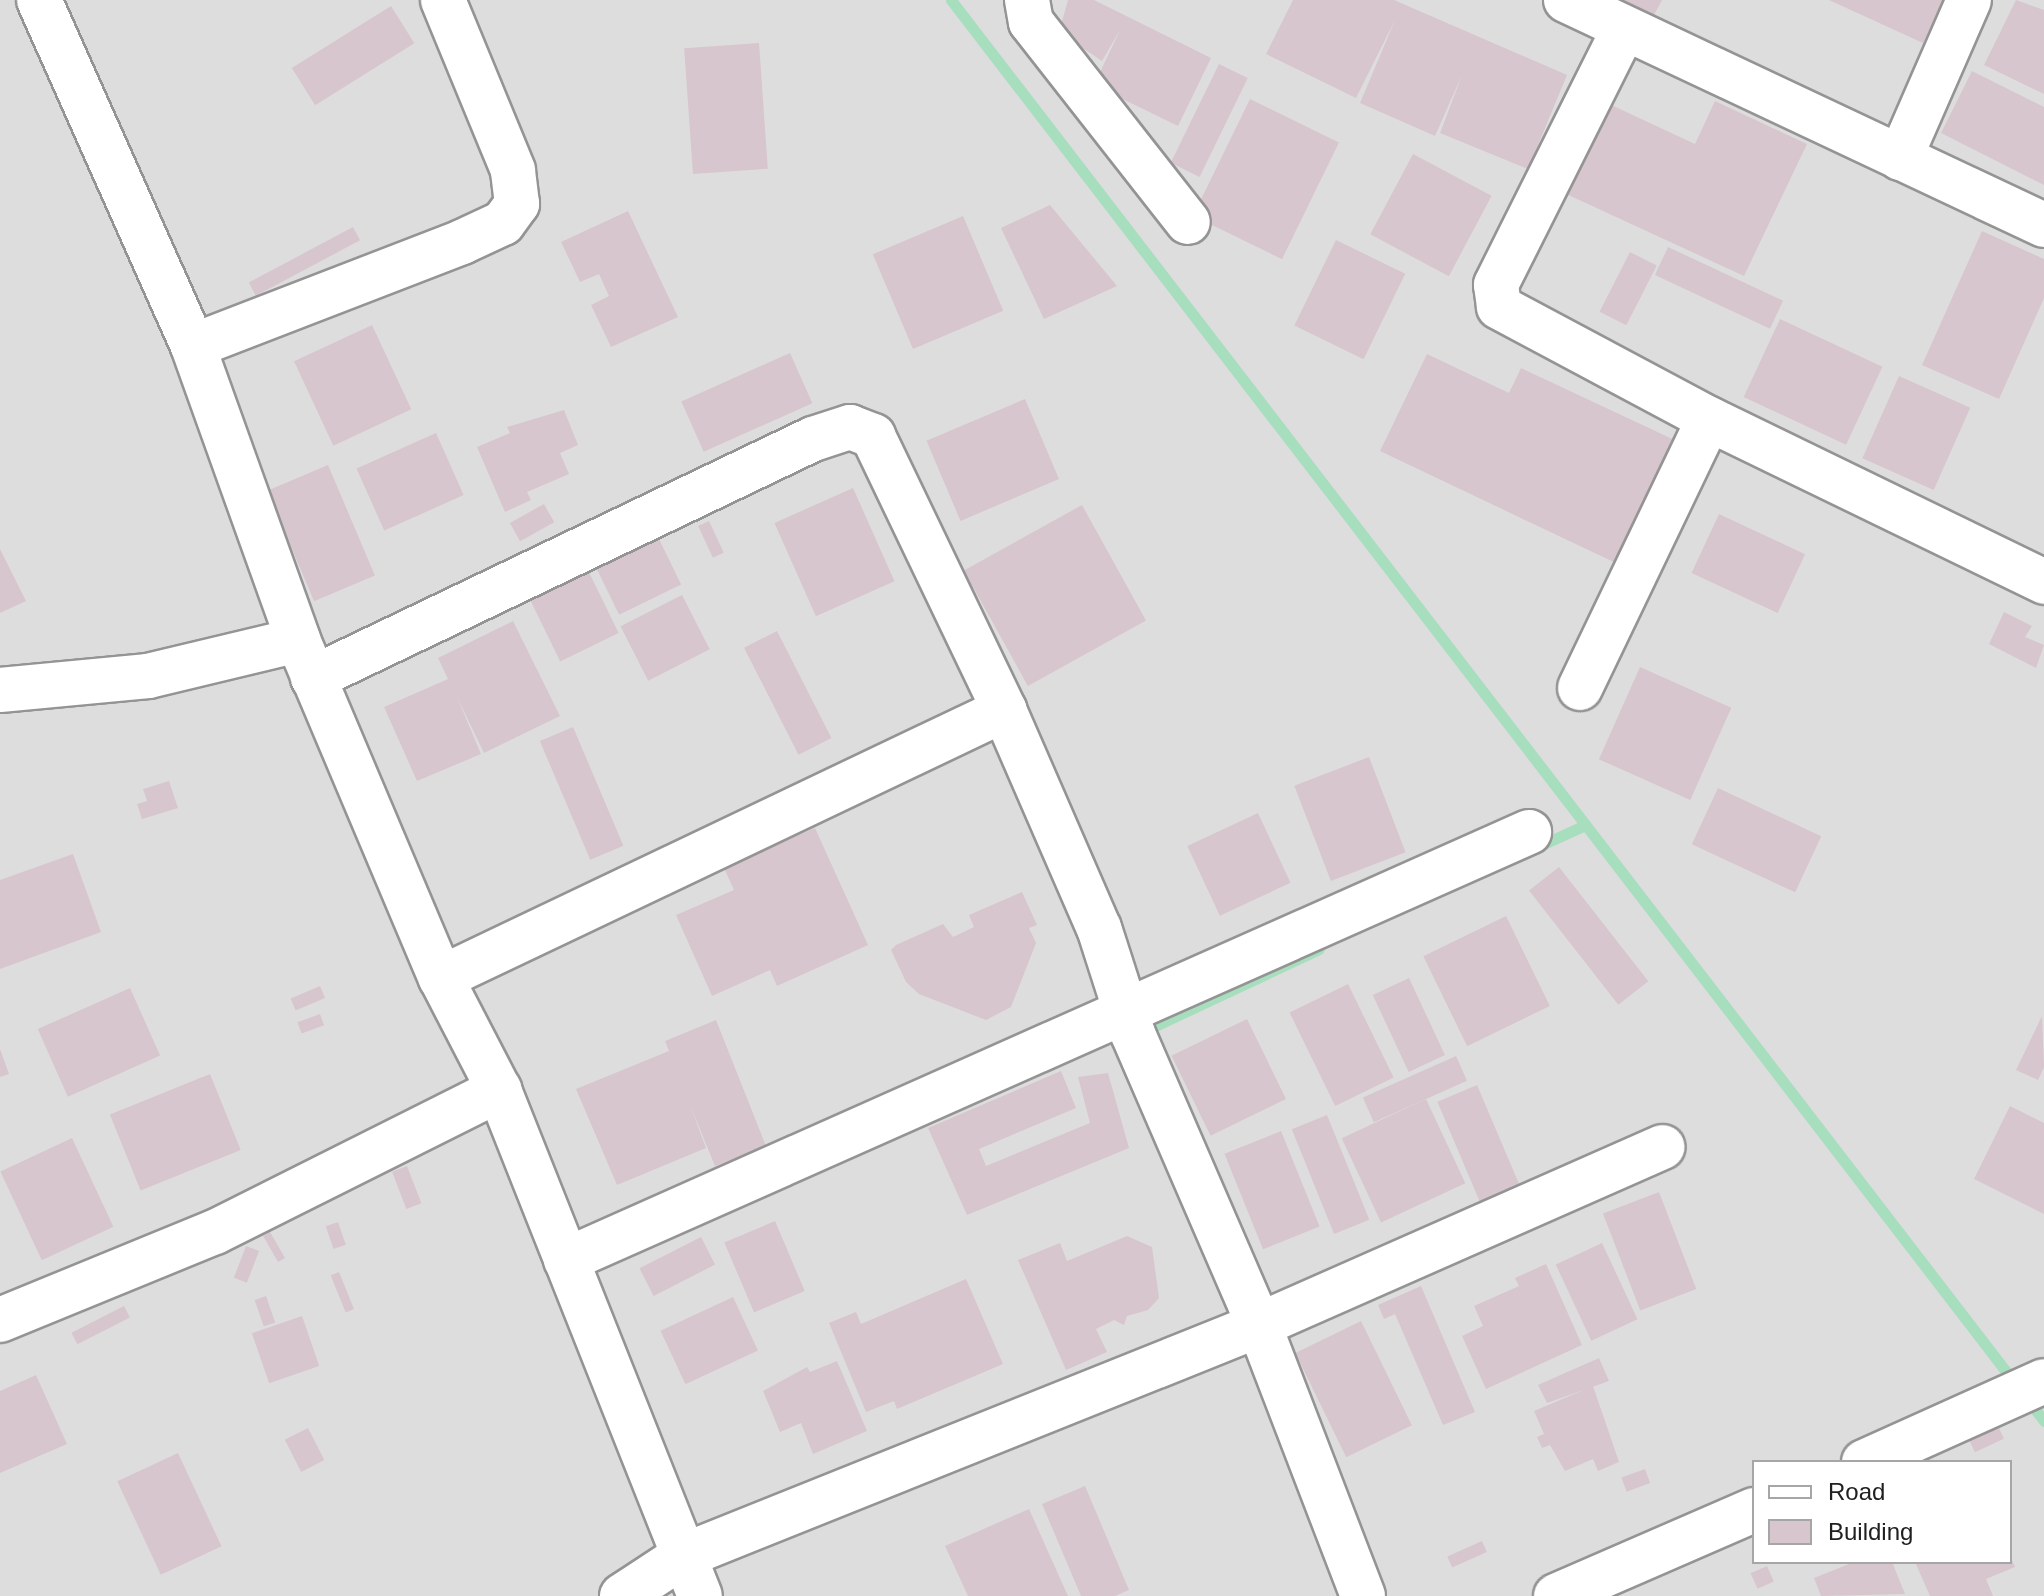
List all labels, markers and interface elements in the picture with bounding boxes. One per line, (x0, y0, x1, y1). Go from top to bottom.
legend (1752, 1460, 2012, 1564)
text: Road (1828, 1478, 1885, 1505)
text: Building (1828, 1518, 1913, 1545)

